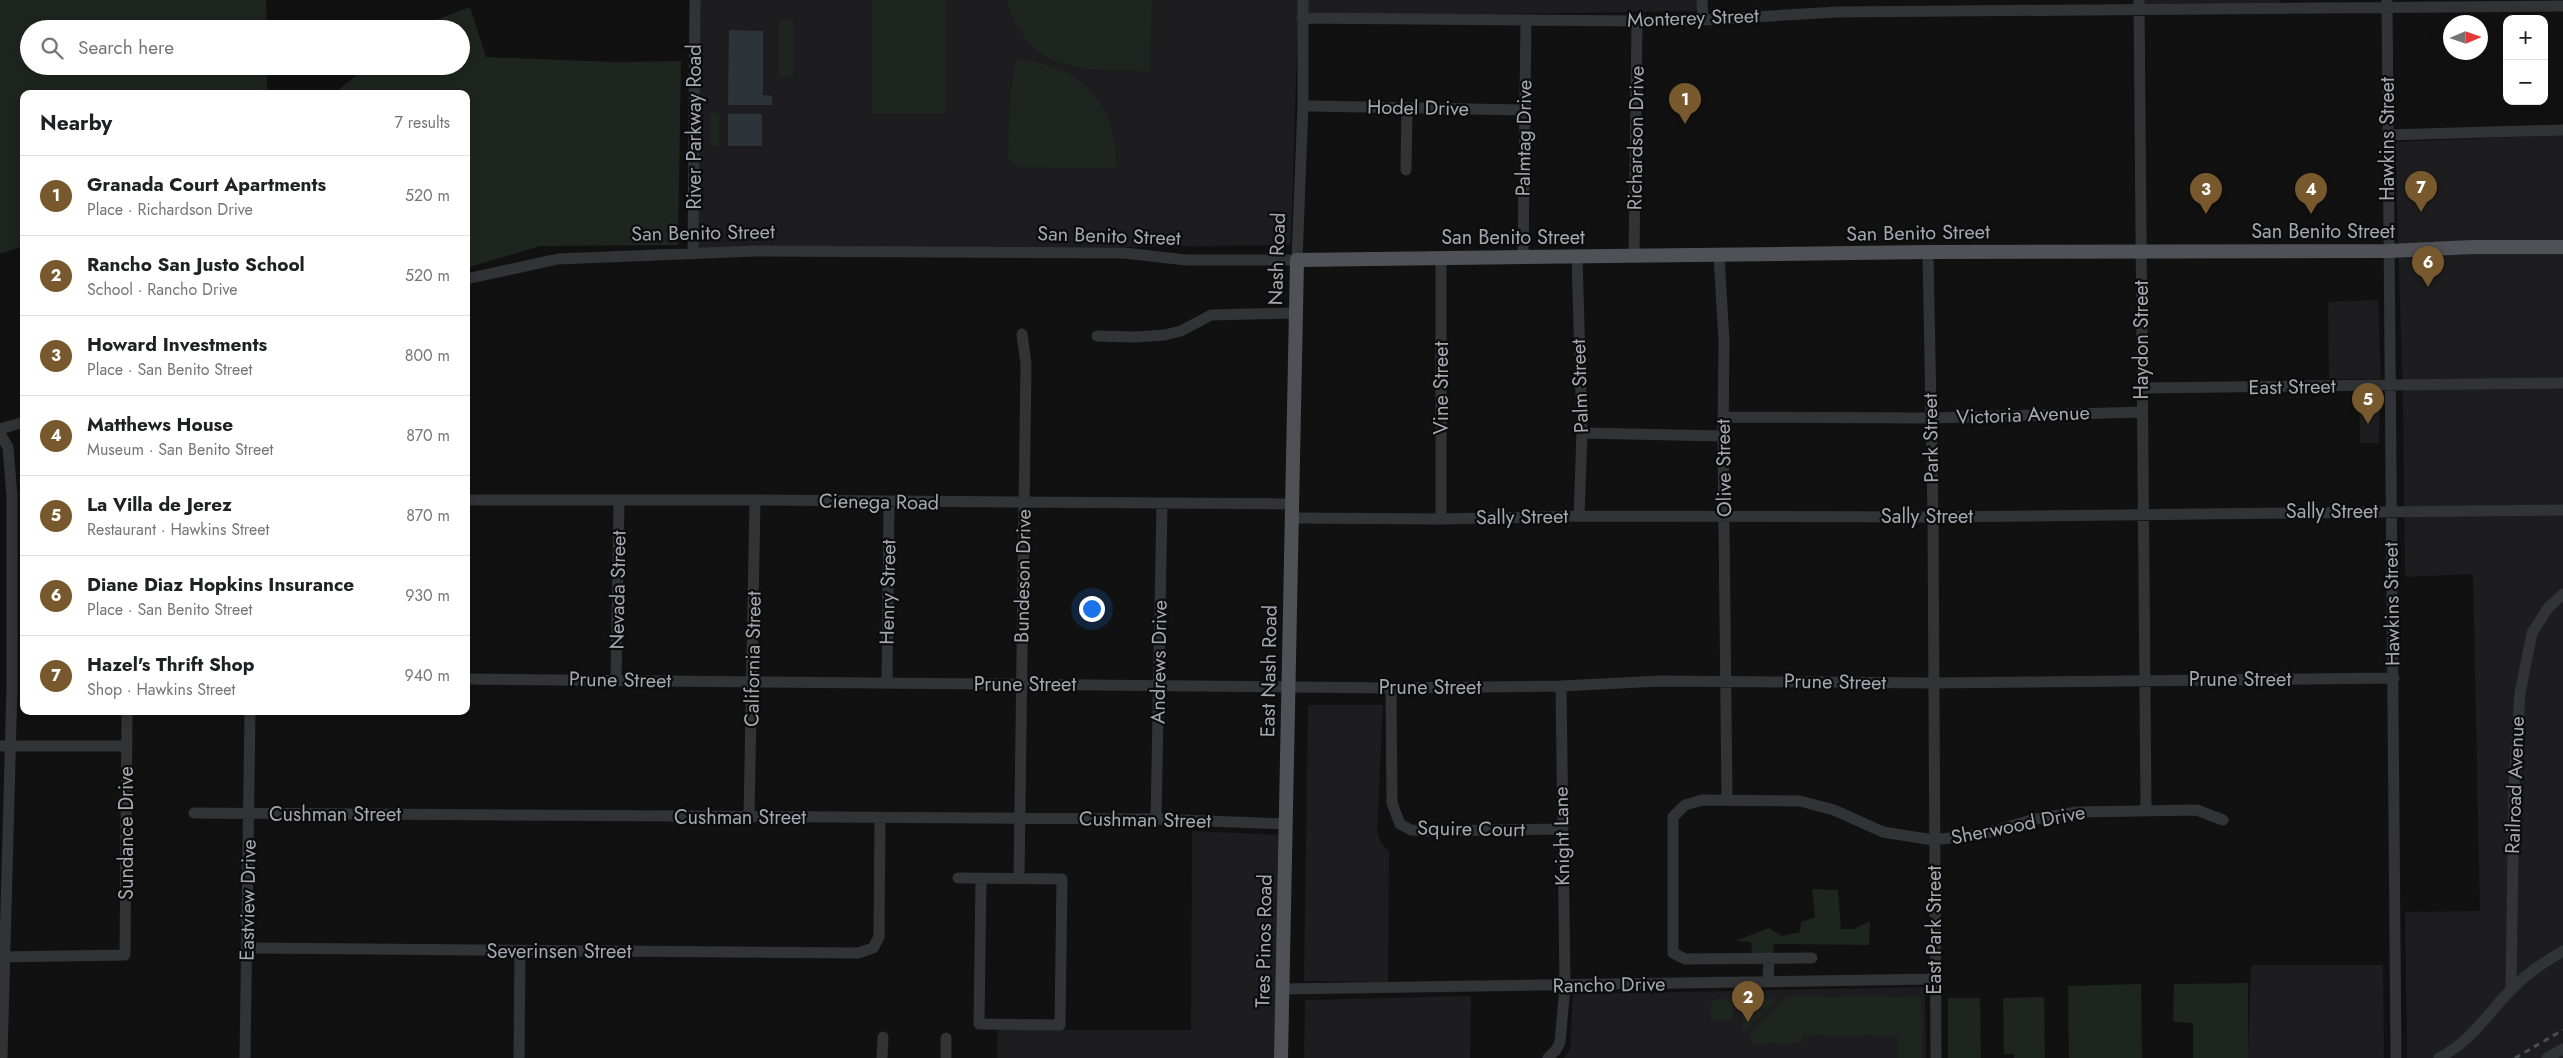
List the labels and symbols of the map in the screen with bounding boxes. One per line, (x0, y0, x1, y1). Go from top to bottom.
street label: Monterey Street (1627, 1, 1760, 35)
north arrow (2443, 15, 2488, 60)
street label: River Parkway Road (680, 44, 709, 210)
street label: Richardson Drive (1620, 66, 1652, 210)
street label: Hawkins Street (2373, 77, 2402, 201)
street label: Palmtag Drive (1508, 80, 1540, 196)
pin: 1 (1669, 83, 1701, 124)
street label: Hodel Drive (1367, 93, 1469, 123)
pin: 7 (2405, 171, 2437, 212)
pin: 3 (2190, 173, 2222, 214)
pin: 4 (2295, 173, 2327, 214)
street label: Nash Road (1261, 212, 1293, 306)
street label: San Benito Street (631, 217, 775, 249)
street label: San Benito Street (1846, 217, 1990, 249)
street label: San Benito Street (2251, 217, 2395, 246)
street label: San Benito Street (1037, 219, 1181, 253)
street label: San Benito Street (1441, 223, 1585, 252)
pin: 6 (2412, 246, 2444, 287)
street label: Haydon Street (2127, 280, 2156, 400)
street label: Palm Street (1564, 338, 1596, 433)
street label: Vine Street (1427, 341, 1456, 434)
street label: East Street (2248, 372, 2336, 402)
pin: 5 (2352, 383, 2384, 424)
street label: Park Street (1916, 393, 1946, 483)
street label: Victoria Avenue (1956, 398, 2090, 432)
street label: Olive Street (1709, 418, 1739, 517)
street label: Cienega Road (819, 486, 939, 518)
street label: Sally Street (2286, 497, 2378, 526)
street label: Sally Street (1476, 502, 1569, 532)
street label: Sally Street (1881, 502, 1973, 531)
street label: Bundeson Drive (1007, 509, 1039, 643)
street label: Nevada Street (602, 530, 634, 650)
street label: Henry Street (873, 539, 903, 645)
street label: Hawkins Street (2376, 542, 2408, 666)
street label: California Street (737, 591, 769, 727)
your location (1079, 596, 1105, 622)
street label: Andrews Drive (1143, 600, 1175, 724)
street label: East Nash Road (1253, 605, 1285, 737)
street label: Prune Street (569, 665, 672, 695)
street label: Prune Street (2189, 665, 2291, 694)
street label: Prune Street (1784, 667, 1887, 697)
street label: Prune Street (974, 670, 1076, 699)
street label: Prune Street (1379, 673, 1481, 702)
street label: Railroad Avenue (2498, 716, 2532, 854)
street label: Sundance Drive (112, 766, 141, 900)
street label: Knight Lane (1547, 786, 1577, 886)
street label: Sherwood Drive (1948, 798, 2088, 852)
street label: Cushman Street (269, 800, 401, 829)
street label: Cushman Street (674, 803, 806, 832)
street label: Cushman Street (1079, 804, 1212, 836)
street label: Squire Court (1417, 814, 1525, 844)
street label: Eastview Drive (232, 839, 264, 961)
street label: East Park Street (1920, 865, 1949, 994)
street label: Tres Pinos Road (1248, 874, 1280, 1008)
street label: Severinsen Street (487, 937, 632, 966)
street label: Rancho Drive (1552, 970, 1666, 1000)
pin: 2 (1732, 981, 1764, 1022)

